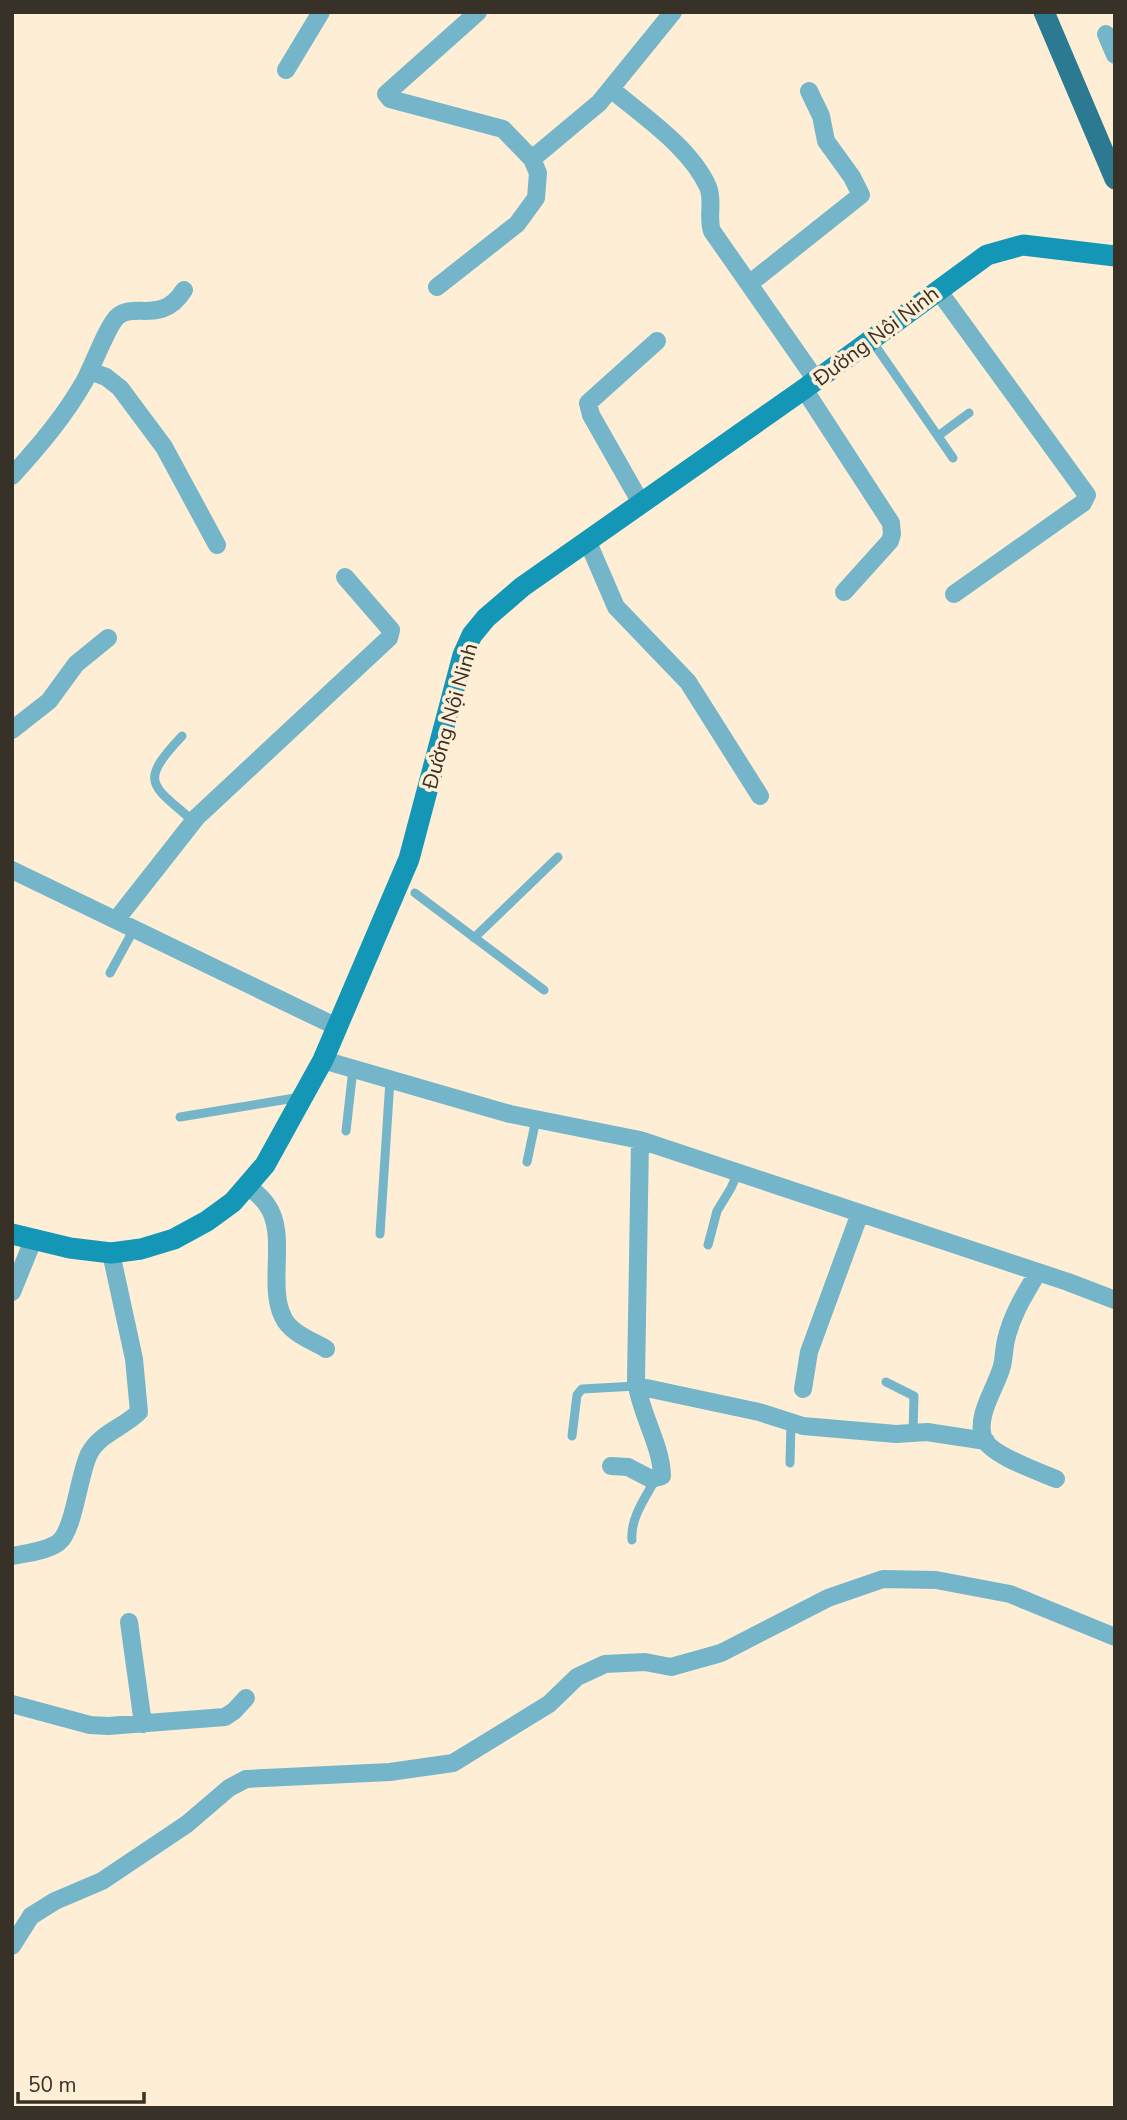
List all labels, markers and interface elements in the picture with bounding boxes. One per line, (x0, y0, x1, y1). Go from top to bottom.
street label: Đường Nội Ninh (807, 280, 944, 393)
street label: Đường Nội Ninh (416, 640, 484, 793)
scale bar (18, 2060, 144, 2104)
text: 50 m (28, 2071, 77, 2099)

